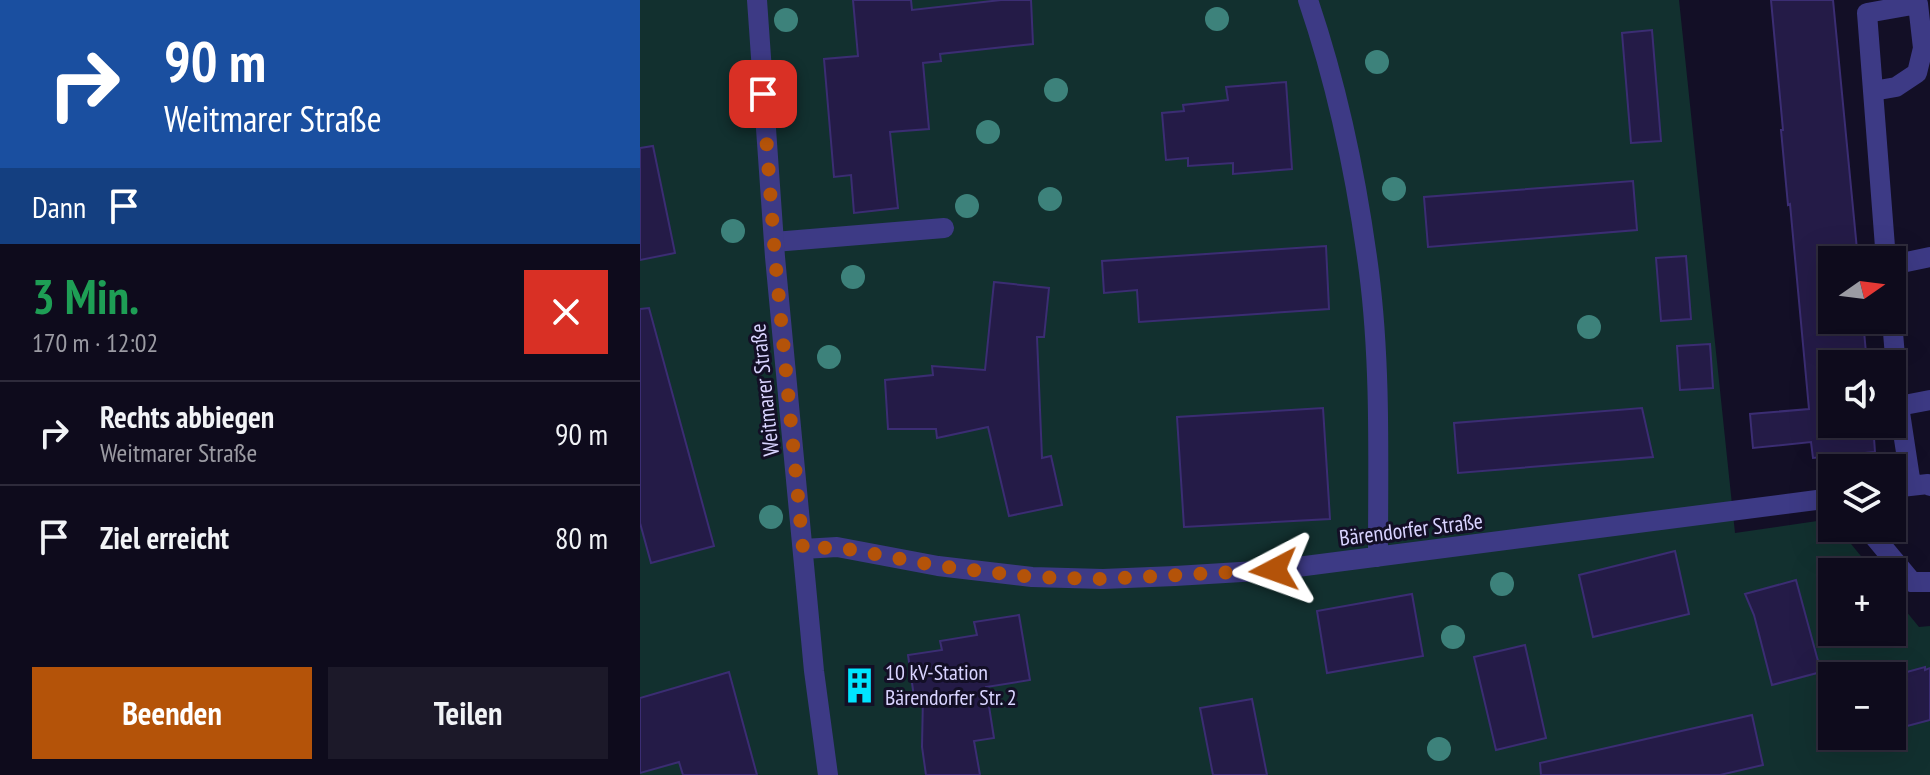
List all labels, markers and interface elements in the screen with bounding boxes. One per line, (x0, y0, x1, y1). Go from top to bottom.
text: 90 m (164, 25, 266, 97)
icon: right (32, 32, 136, 136)
pin (729, 60, 797, 128)
icon: arrive (741, 72, 785, 116)
text: Weitmarer Straße (164, 95, 382, 142)
icon: arrive (102, 184, 146, 228)
text: Dann (32, 187, 86, 226)
north arrow (1818, 246, 1906, 334)
map controls (1818, 246, 1906, 750)
text: 3 Min. (32, 265, 139, 327)
button: close (524, 270, 608, 354)
street label: Weitmarer Straße (743, 322, 785, 458)
text: 170 m · 12:02 (32, 326, 158, 359)
button: sound (1818, 350, 1906, 438)
text: Rechts abbiegen (100, 397, 274, 436)
icon: right (32, 411, 76, 455)
text: 90 m (555, 414, 608, 453)
text: Weitmarer Straße (100, 436, 257, 469)
button: layers (1818, 454, 1906, 542)
street label: Bärendorfer Straße (1338, 506, 1484, 552)
icon: arrive (32, 515, 76, 559)
text: Ziel erreicht (100, 518, 229, 557)
text: 80 m (555, 518, 608, 557)
position arrow (1232, 528, 1316, 612)
button: + (1818, 558, 1906, 646)
place label: 10 kV-Station Bärendorfer Str. 2 (885, 658, 1017, 711)
button: − (1818, 662, 1906, 750)
building icon: 10 kV-Station Bärendorfer Str. 2 (840, 666, 878, 704)
button: Beenden (32, 667, 312, 759)
button: Teilen (328, 667, 608, 759)

